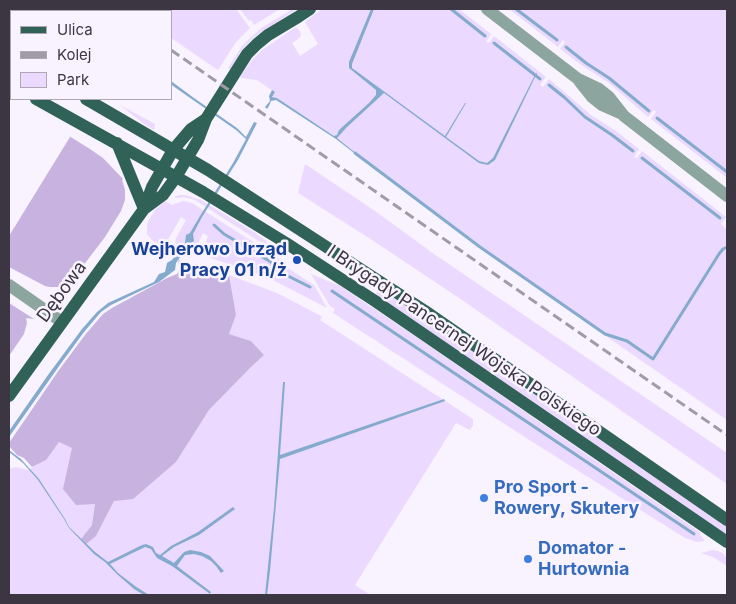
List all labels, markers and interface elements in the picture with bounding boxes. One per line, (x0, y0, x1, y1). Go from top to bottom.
legend (10, 10, 172, 100)
text: Ulica (57, 20, 93, 39)
text: Kolej (57, 45, 92, 64)
text: Park (57, 70, 89, 89)
place label: Wejherowo Urząd Pracy 01 n/ż (131, 239, 287, 282)
street label: I Brygady Pancernej Wojska Polskiego (323, 241, 605, 441)
marker: Wejherowo Urząd Pracy 01 n/ż (291, 254, 303, 266)
street label: Dębowa (33, 257, 91, 327)
place label: Pro Sport - Rowery, Skutery (494, 477, 639, 520)
marker: Pro Sport - Rowery, Skutery (478, 492, 490, 504)
place label: Domator - Hurtownia (538, 538, 629, 580)
marker: Domator - Hurtownia (522, 553, 534, 565)

